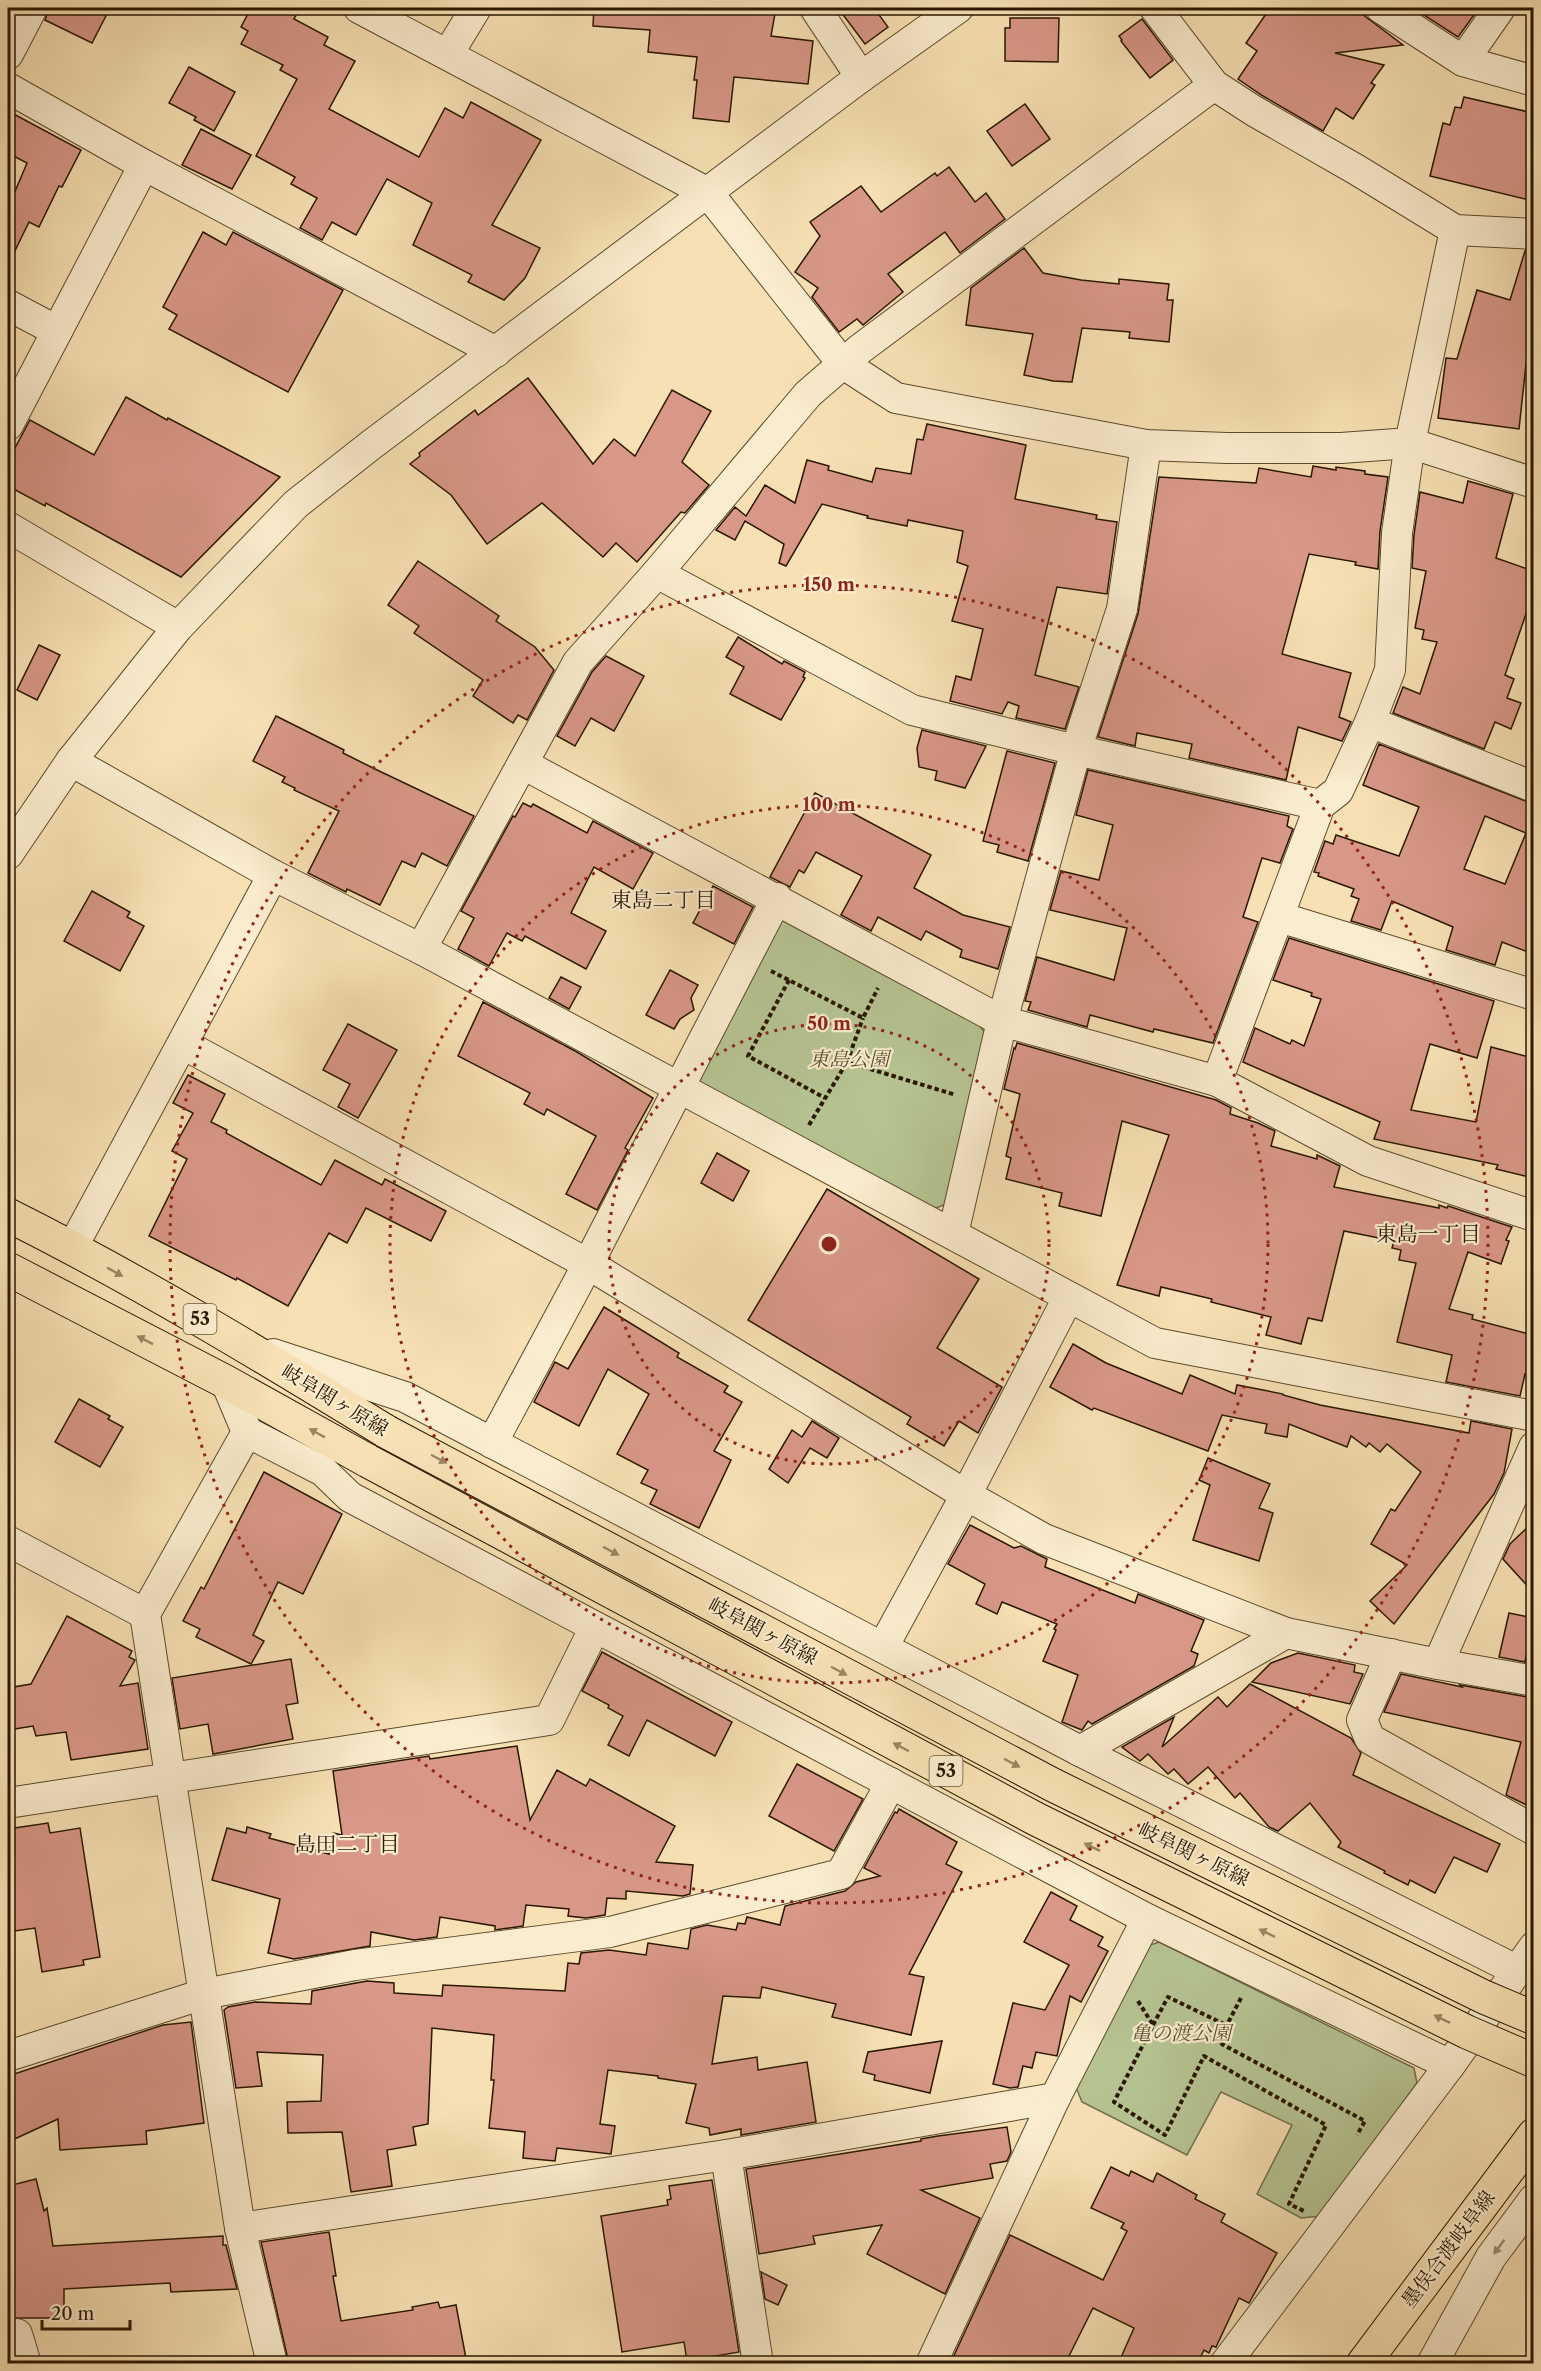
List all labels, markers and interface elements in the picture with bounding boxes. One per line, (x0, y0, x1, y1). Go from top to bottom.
text: 150 m (803, 574, 855, 596)
text: 100 m (802, 794, 856, 816)
district label: 東島二丁目 (611, 887, 716, 912)
text: 50 m (807, 1013, 851, 1035)
park label: 東島公園 (809, 1047, 892, 1071)
district label: 東島一丁目 (1376, 1221, 1481, 1246)
centre of rings (819, 1234, 839, 1254)
one-way arrow (107, 1266, 123, 1277)
road number: 53 (184, 1304, 216, 1334)
one-way arrow (136, 1335, 153, 1345)
street label: 岐阜関ヶ原線 (277, 1359, 393, 1441)
one-way arrow (308, 1428, 325, 1438)
one-way arrow (431, 1454, 448, 1464)
one-way arrow (603, 1546, 620, 1555)
street label: 岐阜関ヶ原線 (704, 1592, 822, 1670)
one-way arrow (831, 1666, 848, 1676)
one-way arrow (892, 1742, 909, 1752)
road number: 53 (930, 1756, 962, 1786)
one-way arrow (1003, 1758, 1020, 1768)
street label: 岐阜関ヶ原線 (1135, 1817, 1253, 1891)
district label: 島田二丁目 (295, 1831, 400, 1856)
one-way arrow (1083, 1842, 1100, 1852)
one-way arrow (1258, 1929, 1276, 1939)
one-way arrow (1433, 2015, 1450, 2024)
park label: 亀の渡公園 (1131, 2021, 1234, 2045)
street label: 墨俣合渡岐阜線 (1396, 2186, 1500, 2312)
one-way arrow (1493, 2238, 1505, 2254)
scale bar (42, 2293, 130, 2331)
text: 20 m (51, 2303, 95, 2325)

